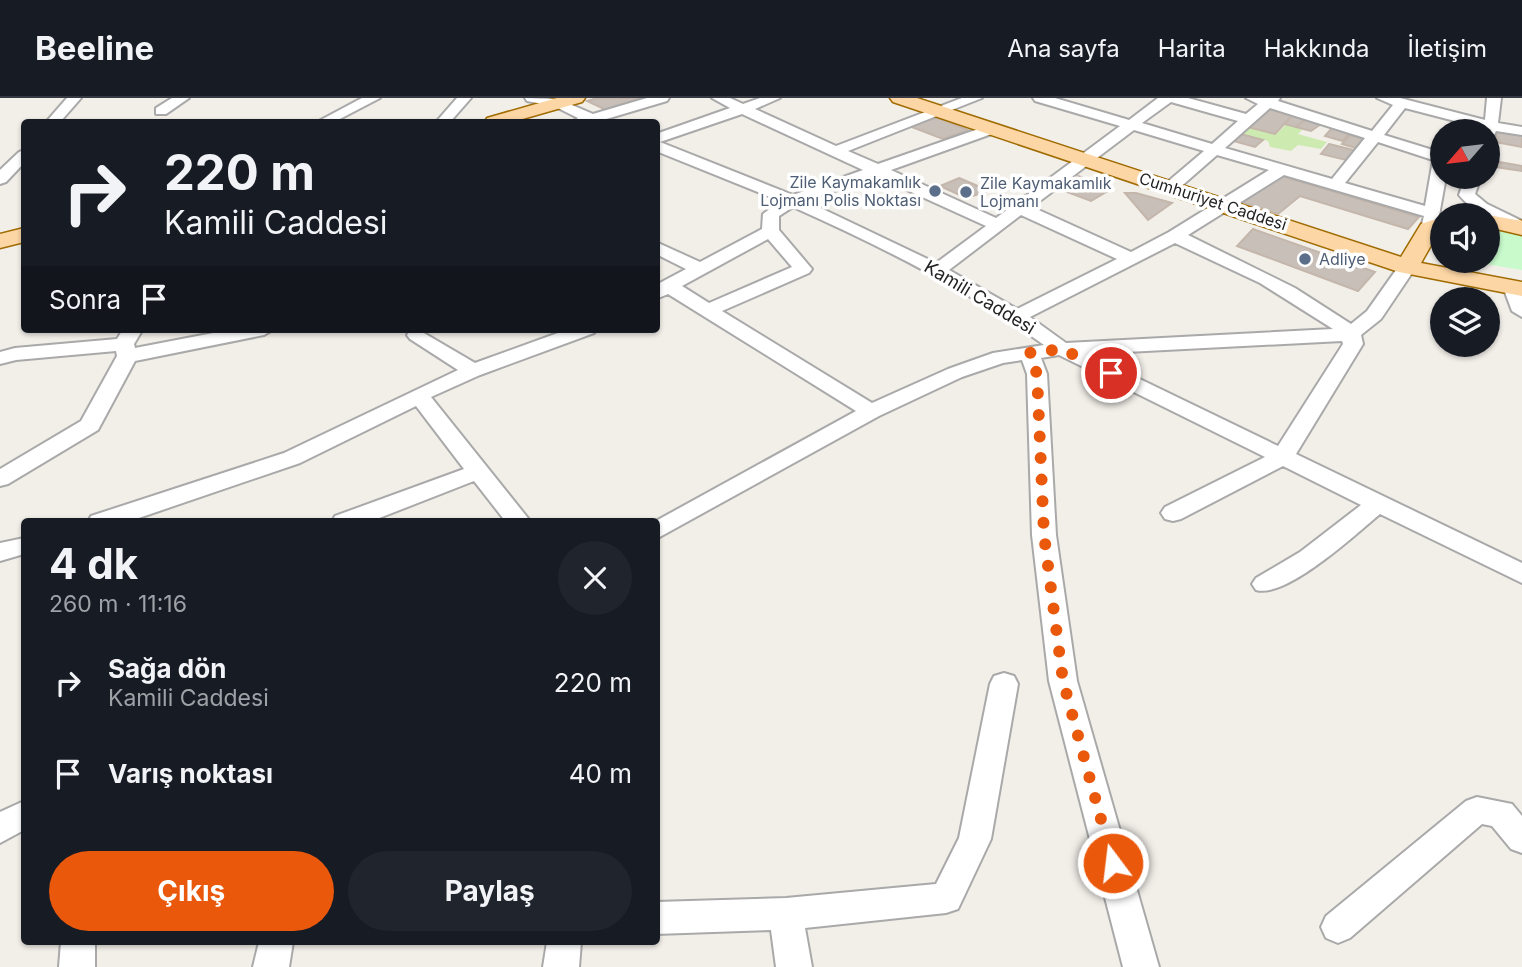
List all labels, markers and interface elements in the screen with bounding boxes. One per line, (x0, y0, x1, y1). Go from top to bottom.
text: Beeline (35, 28, 154, 68)
text: Ana sayfa (1007, 34, 1120, 63)
text: Harita (1158, 34, 1226, 63)
text: Hakkında (1264, 34, 1370, 63)
text: İletişim (1408, 34, 1487, 63)
north arrow (1430, 119, 1500, 189)
map controls (1430, 119, 1500, 357)
text: 220 m (164, 143, 315, 202)
icon: right (49, 147, 140, 238)
street label: Cumhuriyet Caddesi (1137, 168, 1289, 234)
place label: Zile Kaymakamlık Lojmanı Polis Noktası (760, 172, 921, 210)
place label: Zile Kaymakamlık Lojmanı (980, 173, 1112, 211)
marker: Zile Kaymakamlık Lojmanı Polis Noktası (927, 183, 943, 199)
marker: Zile Kaymakamlık Lojmanı (958, 184, 974, 200)
text: Kamili Caddesi (164, 203, 388, 242)
button: sound (1430, 203, 1500, 273)
place label: Adliye (1319, 249, 1366, 269)
marker: Adliye (1297, 251, 1313, 267)
street label: Kamili Caddesi (921, 256, 1039, 338)
icon: arrive (135, 280, 173, 318)
text: Sonra (49, 284, 121, 315)
button: layers (1430, 287, 1500, 357)
pin (1081, 343, 1141, 403)
icon: arrive (1092, 354, 1130, 392)
text: 4 dk (49, 538, 138, 589)
button: close (558, 541, 632, 615)
text: 260 m · 11:16 (49, 590, 187, 618)
text: Sağa dön (108, 653, 226, 684)
icon: right (49, 664, 87, 702)
text: 220 m (554, 667, 632, 698)
text: Kamili Caddesi (108, 684, 269, 712)
icon: arrive (49, 755, 87, 793)
text: Varış noktası (108, 758, 273, 789)
text: 40 m (569, 758, 632, 789)
position arrow (1076, 826, 1150, 900)
button: Çıkış (49, 851, 334, 931)
button: Paylaş (348, 851, 632, 931)

